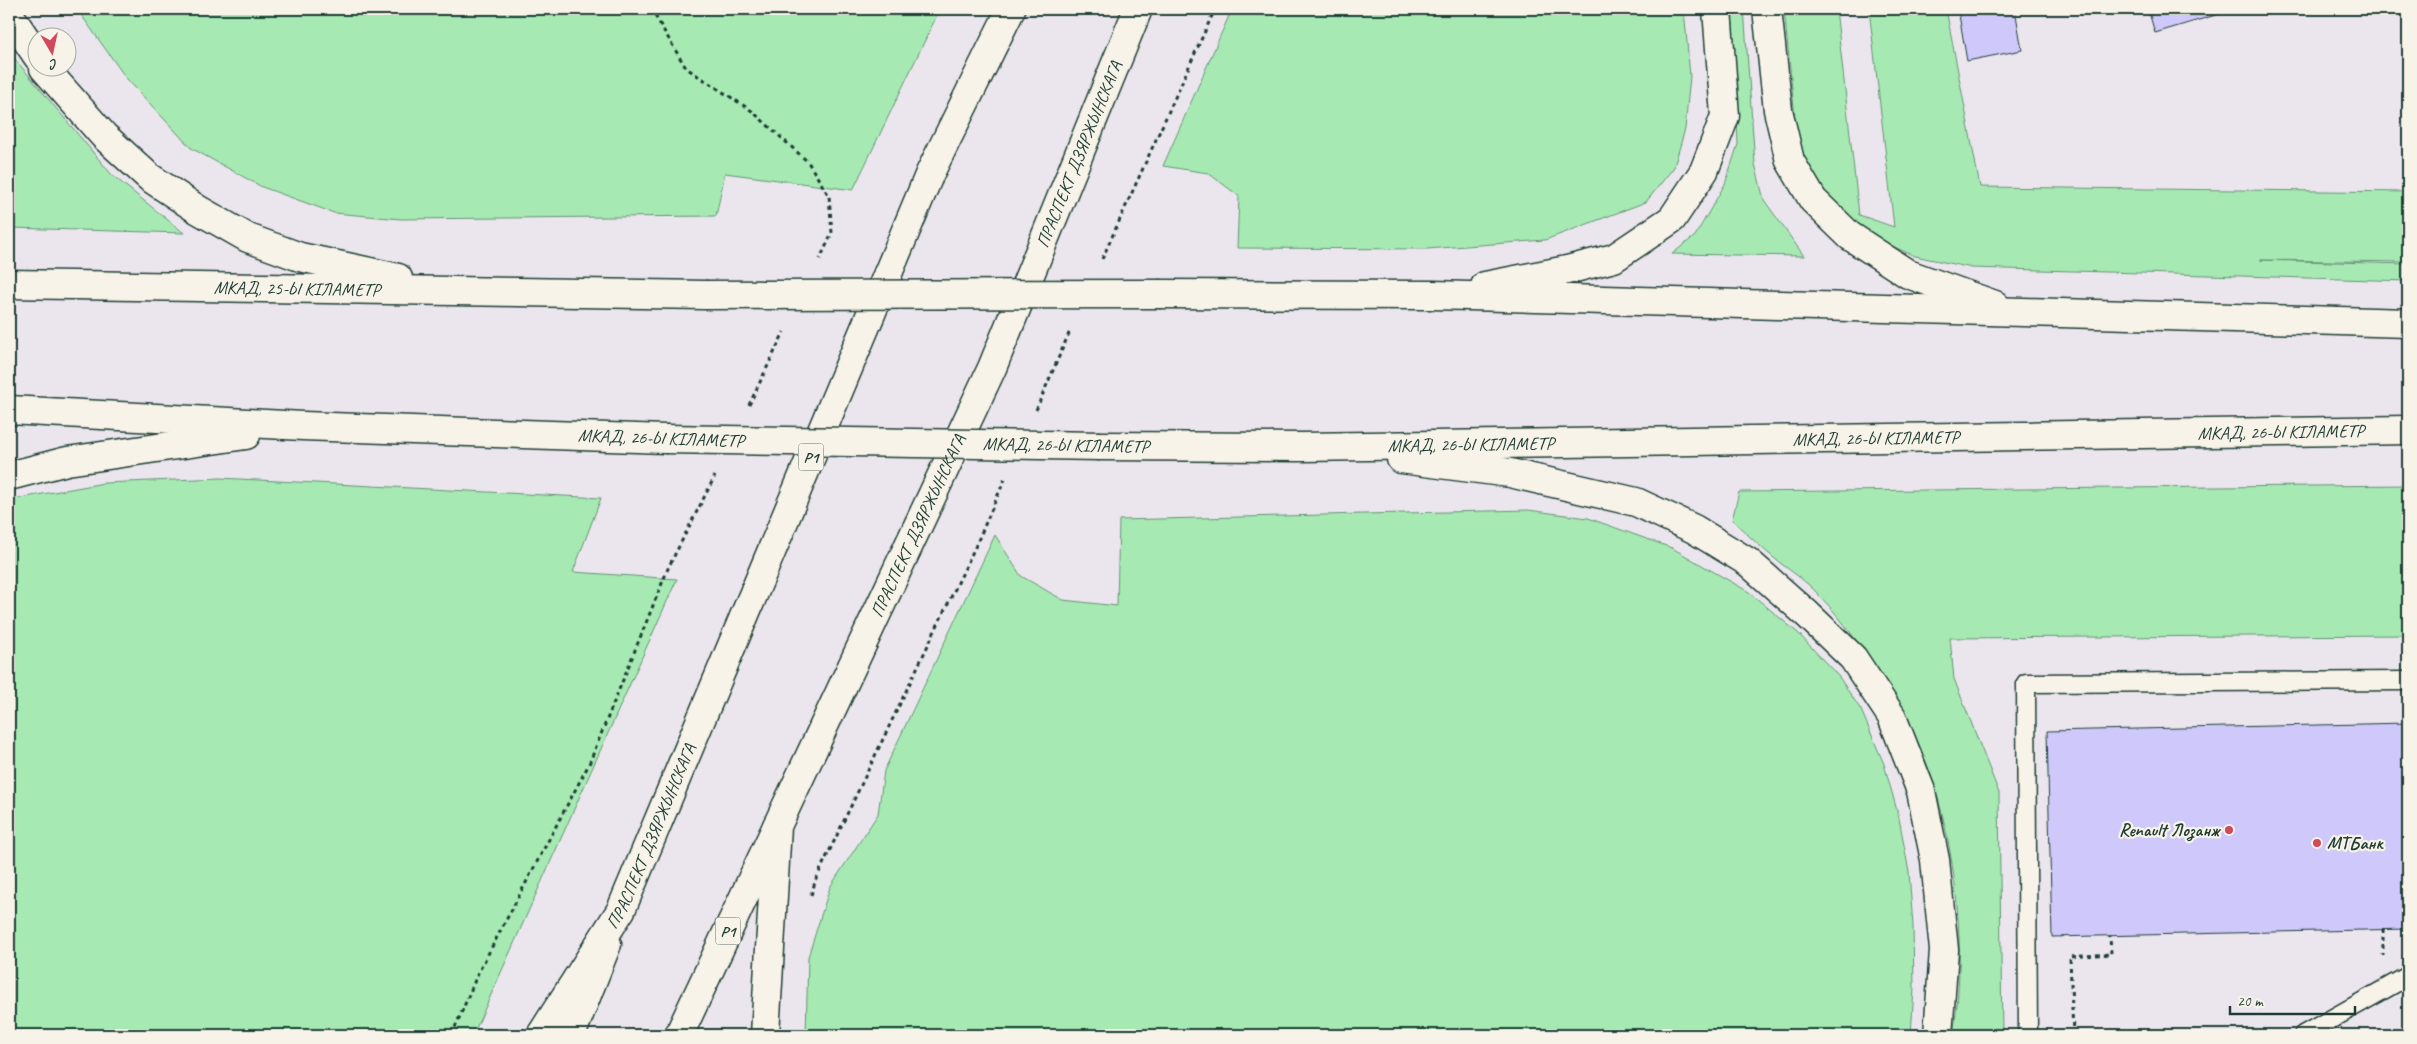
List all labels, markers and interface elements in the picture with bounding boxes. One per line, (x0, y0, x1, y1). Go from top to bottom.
north arrow (28, 28, 78, 78)
text: С (47, 55, 59, 74)
street label: ПРАСПЕКТ ДЗЯРЖЫНСКАГА (1031, 57, 1127, 251)
street label: МКАД, 25-Ы КІЛАМЕТР (214, 276, 383, 301)
street label: МКАД, 26-Ы КІЛАМЕТР (2198, 420, 2367, 444)
street label: МКАД, 26-Ы КІЛАМЕТР (578, 424, 747, 452)
street label: МКАД, 26-Ы КІЛАМЕТР (1793, 426, 1962, 450)
street label: ПРАСПЕКТ ДЗЯРЖЫНСКАГА (866, 430, 971, 621)
street label: МКАД, 26-Ы КІЛАМЕТР (1388, 432, 1557, 457)
street label: МКАД, 26-Ы КІЛАМЕТР (983, 433, 1152, 457)
road number: Р1 (798, 444, 824, 471)
street label: ПРАСПЕКТ ДЗЯРЖЫНСКАГА (601, 740, 701, 933)
place label: Renault Лозанж (2119, 819, 2221, 842)
marker: Renault Лозанж (2223, 824, 2235, 836)
place label: МТБанк (2327, 832, 2384, 854)
marker: МТБанк (2311, 837, 2323, 849)
road number: Р1 (716, 918, 740, 944)
scale bar (2230, 984, 2354, 1016)
text: 20 m (2237, 992, 2264, 1011)

